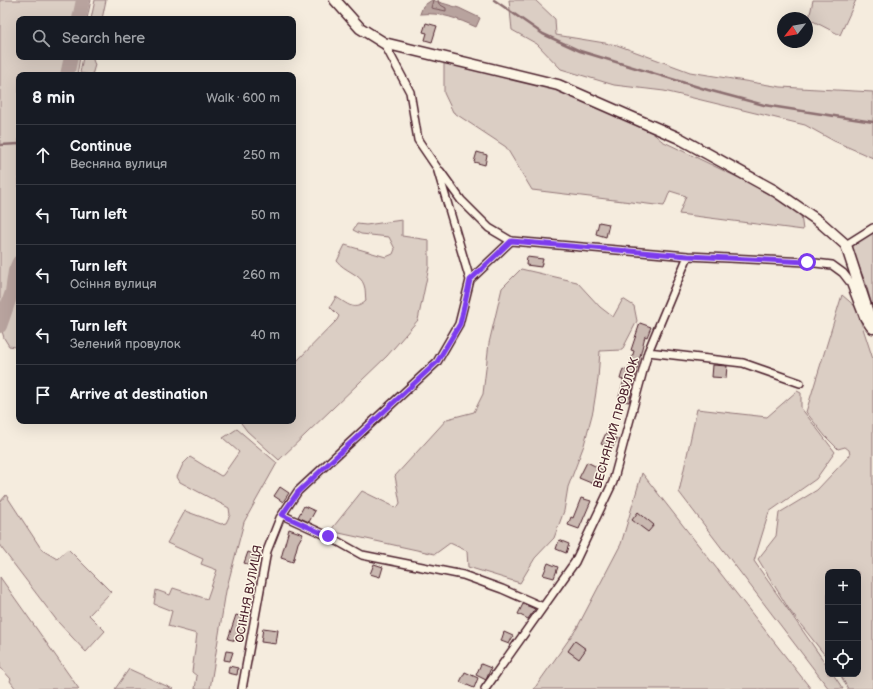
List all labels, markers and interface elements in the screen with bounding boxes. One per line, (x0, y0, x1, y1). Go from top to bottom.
north arrow (777, 12, 813, 48)
search box (16, 16, 296, 60)
icon: search (30, 27, 52, 49)
text: Search here (62, 29, 145, 48)
text: 8 min (32, 88, 75, 108)
text: Walk · 600 m (206, 90, 280, 106)
text: Continue (70, 137, 132, 156)
icon: ahead (32, 144, 54, 166)
text: 250 m (243, 147, 280, 163)
text: Весняна вулиця (70, 156, 167, 172)
icon: left (32, 204, 54, 226)
text: Turn left (70, 205, 127, 224)
text: 50 m (251, 207, 280, 223)
route start (798, 253, 816, 271)
text: Turn left (70, 257, 127, 276)
icon: left (32, 264, 54, 286)
text: 260 m (242, 267, 280, 283)
text: Осіння вулиця (70, 276, 157, 292)
text: Turn left (70, 317, 127, 336)
icon: left (32, 324, 54, 346)
text: 40 m (250, 327, 280, 343)
text: Зелений провулок (70, 336, 181, 352)
street label: ВЕСНЯНИЙ ПРОВУЛОК (590, 356, 642, 490)
icon: arrive (32, 384, 54, 406)
text: Arrive at destination (70, 385, 208, 404)
route end (319, 527, 337, 545)
street label: ОСІННЯ ВУЛИЦЯ (232, 544, 266, 644)
map controls (825, 569, 861, 677)
button: + (825, 569, 861, 605)
button: − (825, 605, 861, 641)
button: locate (825, 641, 861, 677)

